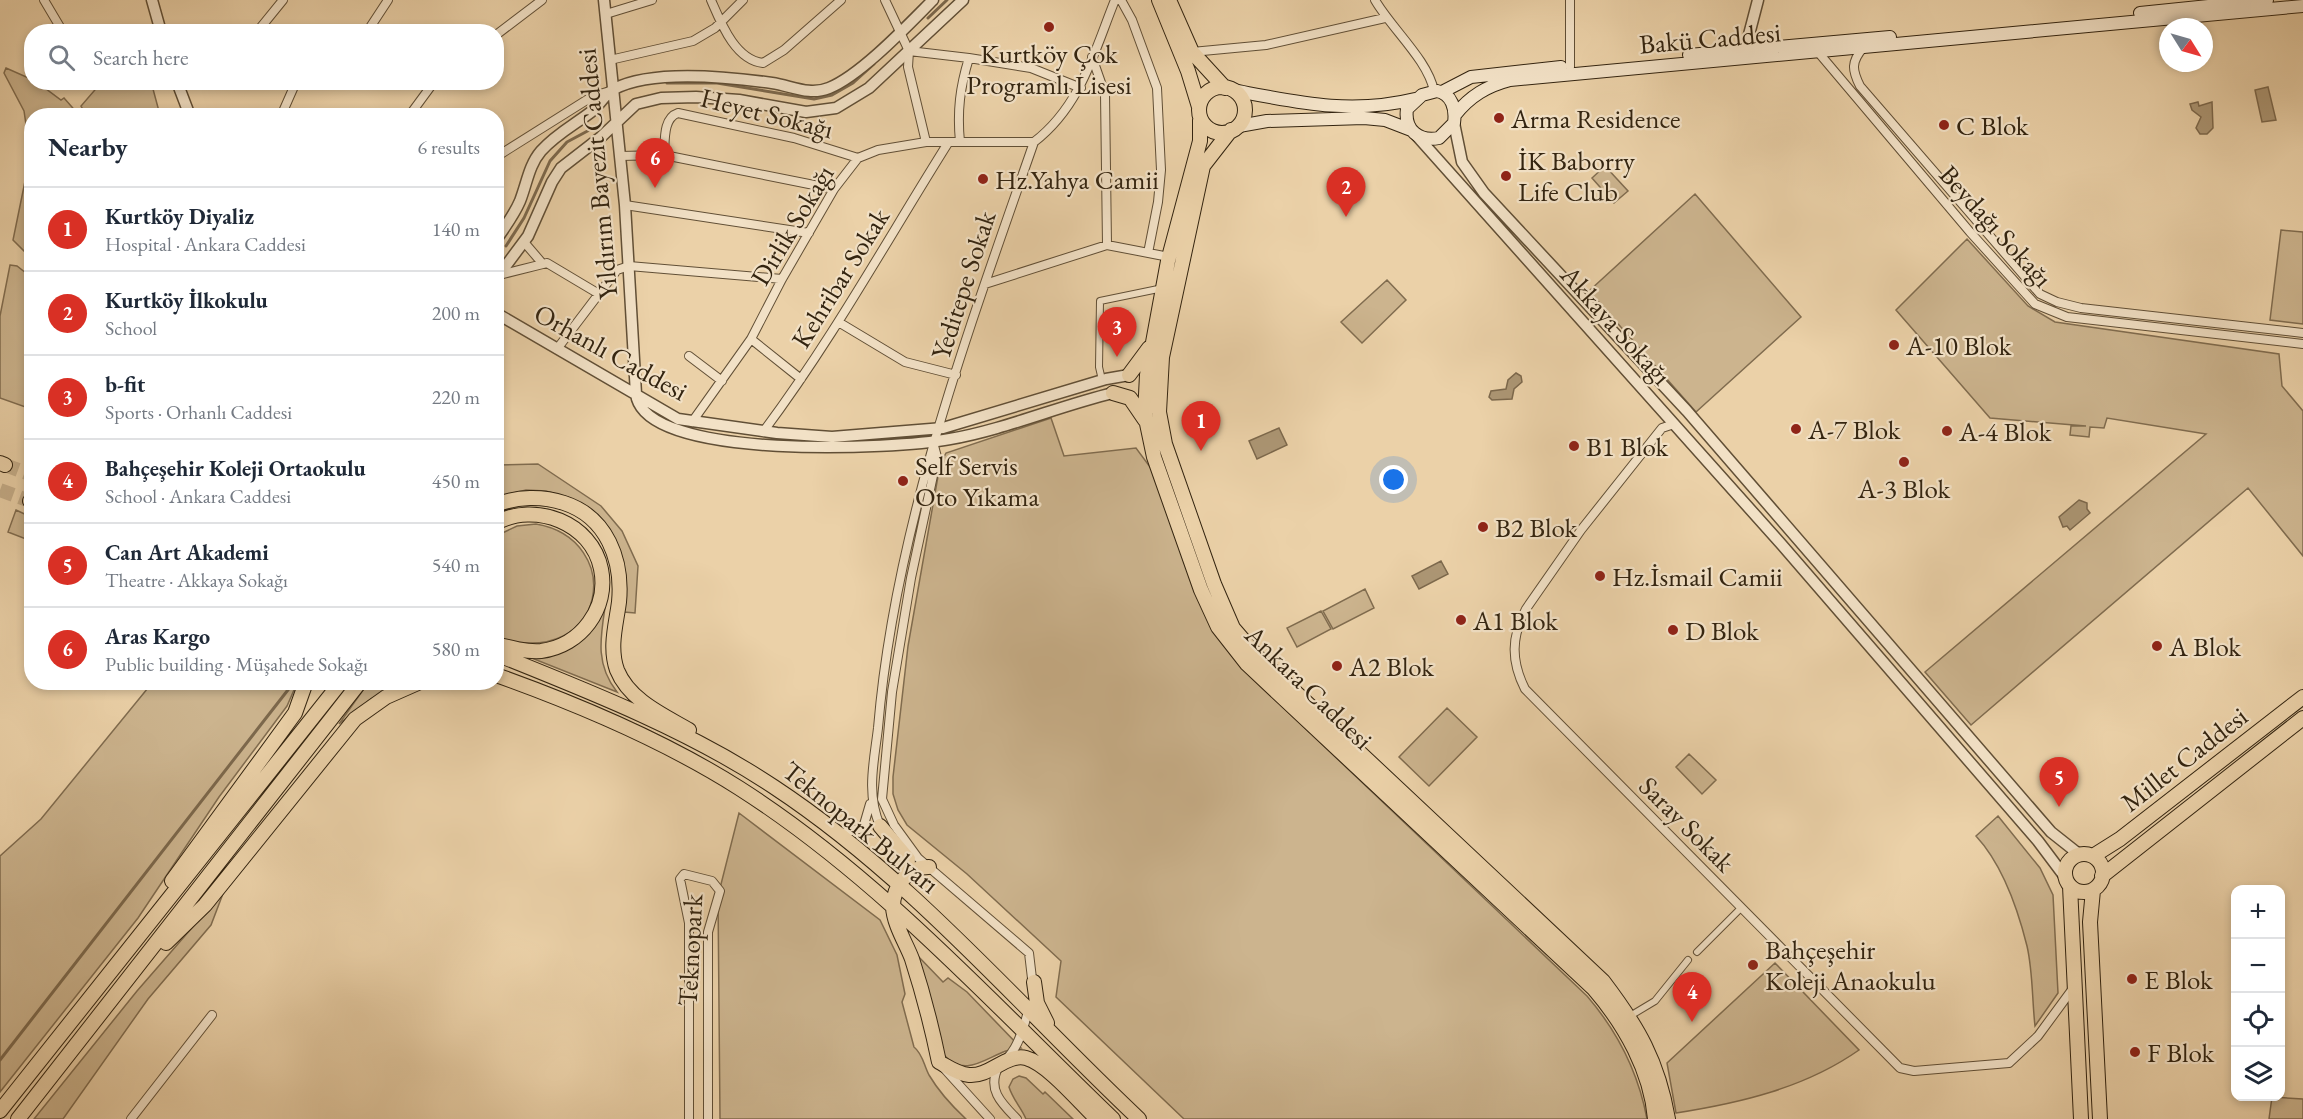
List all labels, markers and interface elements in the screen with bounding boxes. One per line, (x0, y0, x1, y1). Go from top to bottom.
street label: Bakü Caddesi (1638, 14, 1783, 62)
north arrow (2159, 18, 2213, 72)
marker: Kurtköy Çok Programlı Lisesi (1042, 20, 1056, 34)
search box (24, 24, 504, 90)
place label: Kurtköy Çok Programlı Lisesi (966, 36, 1132, 102)
icon: search (45, 41, 78, 74)
text: Search here (93, 43, 188, 72)
street label: Yıldırım Bayezit Caddesi (569, 47, 625, 301)
street label: Heyet Sokağı (697, 80, 837, 146)
place label: Arma Residence (1510, 101, 1680, 136)
place label: C Blok (1956, 108, 2029, 143)
marker: Arma Residence (1492, 111, 1506, 125)
marker: C Blok (1937, 118, 1951, 132)
text: Nearby (48, 130, 128, 164)
text: 6 results (417, 134, 480, 160)
pin: 6 (636, 138, 674, 188)
place label: İK Baborry Life Club (1518, 143, 1635, 209)
street label: Beydağı Sokağı (1932, 157, 2060, 295)
street label: Dirlik Sokağı (742, 158, 842, 292)
place label: Hz.Yahya Camii (995, 162, 1159, 197)
pin: 2 (1326, 168, 1366, 217)
marker: İK Baborry Life Club (1499, 169, 1513, 183)
marker: Hz.Yahya Camii (976, 172, 990, 186)
street label: Kehribar Sokak (783, 201, 897, 355)
text: Kurtköy Diyaliz (105, 202, 254, 231)
street label: Yeditepe Sokak (923, 206, 1004, 364)
text: 1 (62, 216, 73, 242)
text: 140 m (432, 216, 480, 242)
text: Hospital · Ankara Caddesi (105, 231, 306, 257)
street label: Akkaya Sokağı (1552, 257, 1679, 393)
text: Kurtköy İlkokulu (105, 286, 268, 315)
street label: Orhanlı Caddesi (528, 295, 694, 409)
text: 2 (62, 300, 73, 326)
text: 200 m (432, 300, 480, 326)
pin: 3 (1098, 308, 1136, 357)
text: School (105, 315, 157, 341)
place label: A-10 Blok (1905, 328, 2012, 363)
marker: A-10 Blok (1887, 338, 1901, 352)
text: b-fit (105, 370, 145, 399)
text: 3 (62, 384, 73, 410)
text: 220 m (432, 384, 480, 410)
text: Sports · Orhanlı Caddesi (105, 399, 292, 425)
pin: 1 (1182, 402, 1220, 451)
place label: A-7 Blok (1807, 412, 1901, 447)
place label: A-4 Blok (1958, 414, 2052, 449)
marker: A-7 Blok (1789, 422, 1803, 436)
marker: A-4 Blok (1940, 424, 1954, 438)
place label: B1 Blok (1586, 429, 1668, 464)
marker: B1 Blok (1567, 439, 1581, 453)
place label: Self Servis Oto Yıkama (915, 448, 1039, 514)
text: Bahçeşehir Koleji Ortaokulu (105, 454, 366, 483)
marker: A-3 Blok (1897, 455, 1911, 469)
your location (1379, 465, 1408, 494)
text: 4 (62, 468, 73, 494)
text: 450 m (432, 468, 480, 494)
place label: A-3 Blok (1857, 471, 1951, 506)
marker: Self Servis Oto Yıkama (896, 474, 910, 488)
text: School · Ankara Caddesi (105, 483, 291, 509)
place label: B2 Blok (1495, 510, 1577, 545)
marker: B2 Blok (1476, 520, 1490, 534)
text: Can Art Akademi (105, 538, 269, 567)
text: 5 (62, 552, 73, 578)
text: 540 m (432, 552, 480, 578)
place label: Hz.İsmail Camii (1612, 559, 1783, 594)
text: Theatre · Akkaya Sokağı (105, 567, 288, 593)
marker: Hz.İsmail Camii (1593, 569, 1607, 583)
place label: A1 Blok (1472, 603, 1558, 638)
marker: A1 Blok (1454, 613, 1468, 627)
place label: D Blok (1685, 613, 1759, 648)
street label: Ankara Caddesi (1237, 617, 1381, 757)
text: Aras Kargo (105, 622, 210, 651)
marker: D Blok (1666, 623, 1680, 637)
place label: A Blok (2168, 629, 2241, 664)
text: 6 (62, 636, 73, 662)
text: 580 m (432, 636, 480, 662)
marker: A Blok (2150, 639, 2164, 653)
place label: A2 Blok (1348, 649, 1434, 684)
text: Public building · Müşahede Sokağı (105, 651, 368, 677)
marker: A2 Blok (1330, 659, 1344, 673)
street label: Millet Caddesi (2114, 698, 2255, 819)
street label: Teknopark Bulvarı (775, 753, 947, 901)
pin: 5 (2040, 758, 2078, 807)
street label: Saray Sokak (1632, 769, 1743, 880)
map controls (2231, 885, 2285, 1101)
button: + (2231, 885, 2285, 939)
street label: Teknopark (670, 893, 710, 1007)
place label: Bahçeşehir Koleji Anaokulu (1765, 932, 1936, 998)
button: − (2231, 939, 2285, 993)
marker: Bahçeşehir Koleji Anaokulu (1746, 958, 1760, 972)
place label: E Blok (2144, 962, 2213, 997)
pin: 4 (1672, 972, 1712, 1022)
marker: E Blok (2125, 972, 2139, 986)
button: locate (2231, 993, 2285, 1047)
place label: F Blok (2147, 1035, 2215, 1070)
marker: F Blok (2128, 1045, 2142, 1059)
button: layers (2231, 1047, 2285, 1101)

